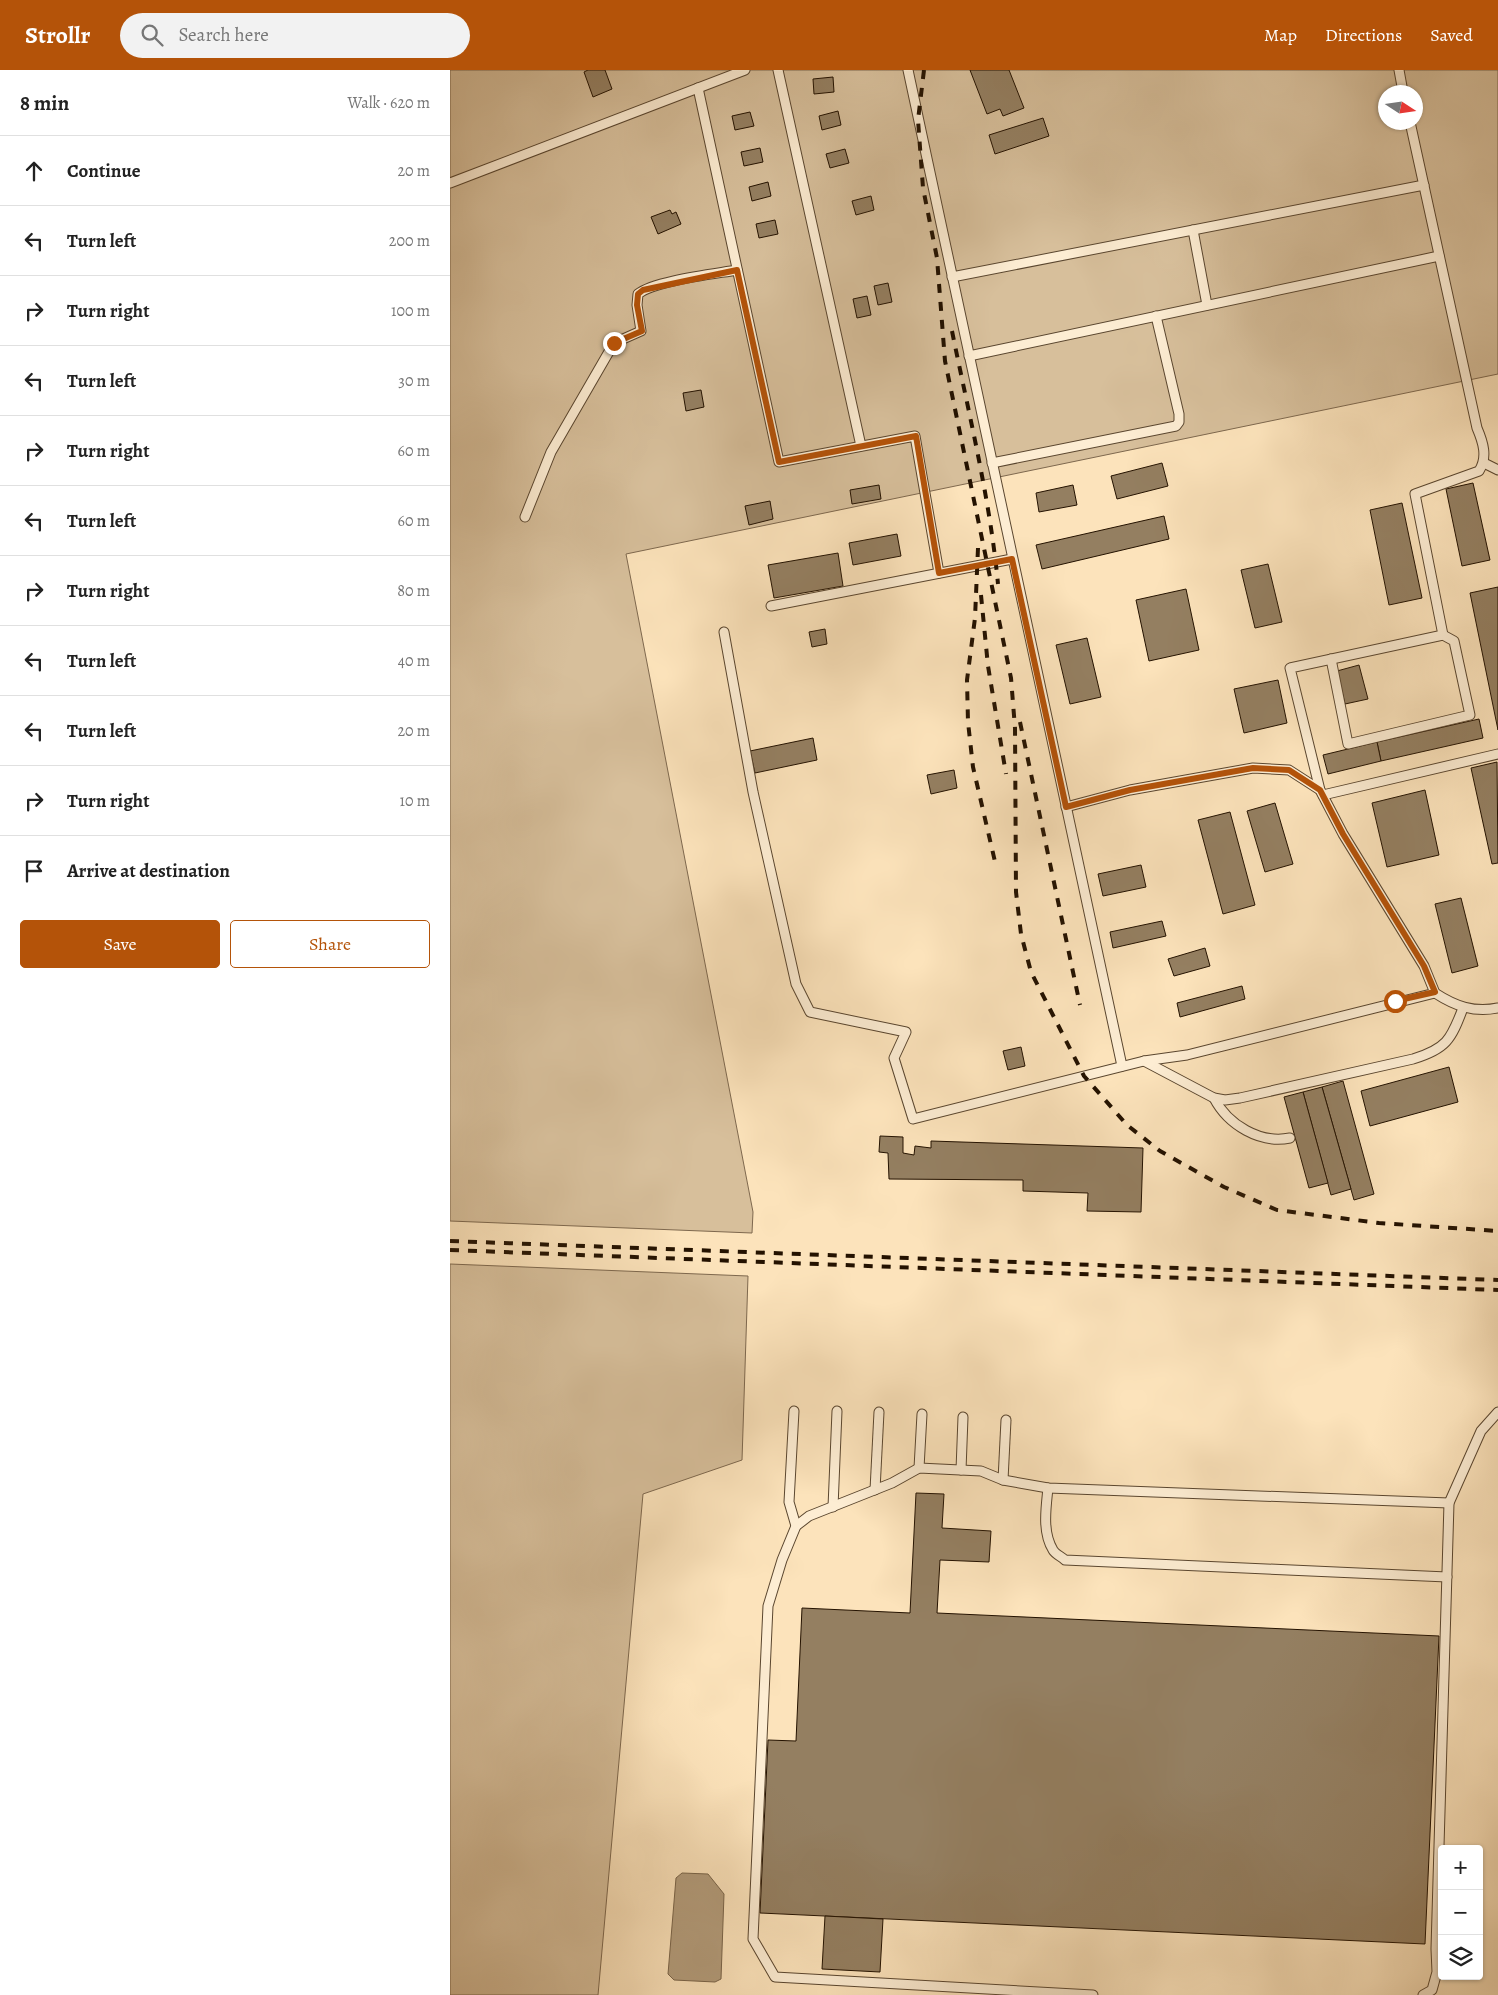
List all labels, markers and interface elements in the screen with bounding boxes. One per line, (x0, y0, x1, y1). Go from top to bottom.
search box (120, 13, 470, 58)
text: Strollr (25, 19, 90, 51)
icon: search (138, 21, 166, 49)
text: Search here (178, 22, 269, 48)
text: Map (1264, 23, 1297, 47)
text: Directions (1325, 23, 1402, 47)
text: Saved (1430, 23, 1473, 47)
north arrow (1378, 85, 1423, 130)
text: 8 min (20, 89, 69, 117)
text: Walk · 620 m (348, 92, 430, 114)
icon: ahead (20, 157, 48, 185)
text: Continue (67, 158, 141, 184)
text: 20 m (397, 160, 430, 182)
icon: left (20, 227, 48, 255)
text: Turn left (67, 228, 136, 254)
text: 200 m (389, 230, 430, 252)
icon: right (20, 297, 48, 325)
text: Turn right (67, 298, 149, 324)
text: 100 m (391, 300, 430, 322)
route end (603, 332, 626, 355)
icon: left (20, 367, 48, 395)
text: Turn left (67, 368, 136, 394)
text: 30 m (398, 370, 430, 392)
icon: right (20, 437, 48, 465)
text: Turn right (67, 438, 149, 464)
text: 60 m (398, 440, 430, 462)
icon: left (20, 507, 48, 535)
text: Turn left (67, 508, 136, 534)
text: 60 m (398, 510, 430, 532)
icon: right (20, 577, 48, 605)
text: Turn right (67, 578, 149, 604)
text: 80 m (397, 580, 430, 602)
icon: left (20, 647, 48, 675)
text: Turn left (67, 648, 136, 674)
text: 40 m (398, 650, 430, 672)
icon: left (20, 717, 48, 745)
text: Turn left (67, 718, 136, 744)
text: 20 m (397, 720, 430, 742)
icon: right (20, 787, 48, 815)
text: Turn right (67, 788, 149, 814)
text: 10 m (400, 790, 430, 812)
icon: arrive (20, 857, 48, 885)
text: Arrive at destination (67, 858, 230, 884)
button: Save (20, 920, 220, 968)
button: Share (230, 920, 430, 968)
route start (1384, 990, 1407, 1013)
map controls (1438, 1845, 1483, 1980)
button: + (1438, 1845, 1483, 1890)
button: − (1438, 1890, 1483, 1935)
button: layers (1438, 1935, 1483, 1980)

